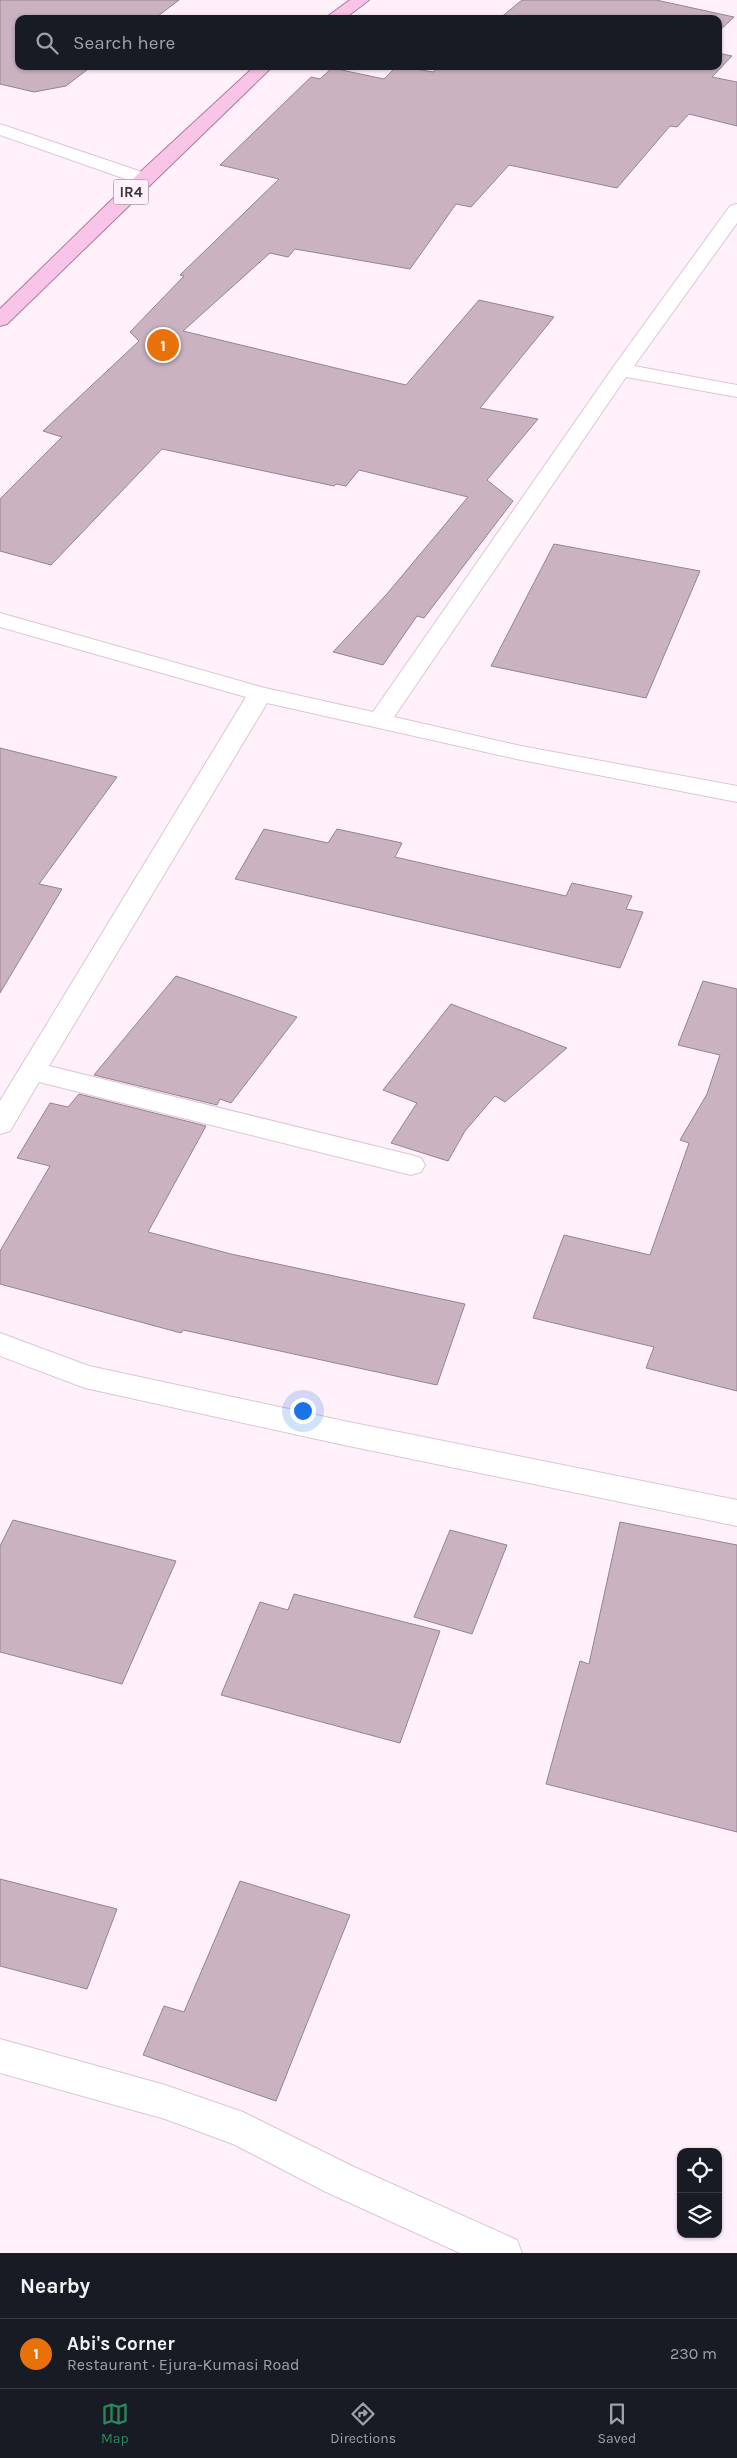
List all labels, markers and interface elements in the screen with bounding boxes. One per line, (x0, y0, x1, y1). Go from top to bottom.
search box (15, 15, 722, 70)
icon: search (33, 29, 61, 57)
text: Search here (73, 32, 175, 54)
road number: IR4 (114, 180, 148, 204)
pin: 1 (147, 326, 179, 364)
your location (290, 1398, 316, 1424)
map controls (677, 2148, 722, 2238)
button: locate (677, 2148, 722, 2193)
button: layers (677, 2193, 722, 2238)
text: Nearby (20, 2274, 90, 2298)
text: Abi's Corner (67, 2333, 175, 2355)
text: 1 (33, 2344, 39, 2363)
text: 230 m (670, 2344, 717, 2363)
text: Restaurant · Ejura-Kumasi Road (67, 2355, 300, 2374)
tab: Map (101, 2400, 129, 2447)
tab: Directions (330, 2400, 396, 2447)
tab: Saved (598, 2400, 636, 2447)

